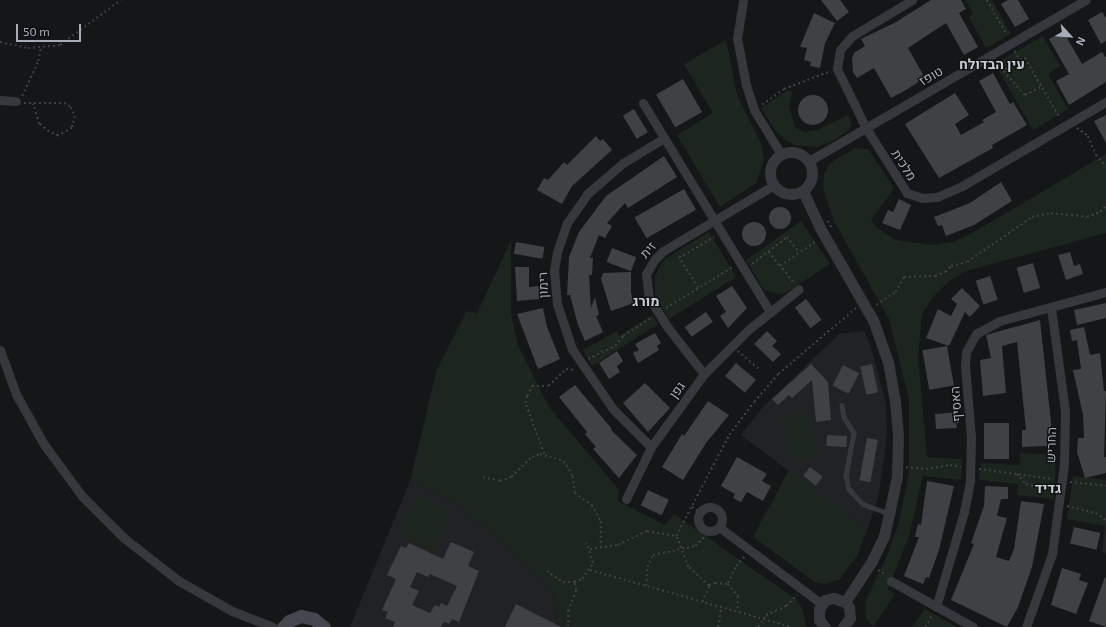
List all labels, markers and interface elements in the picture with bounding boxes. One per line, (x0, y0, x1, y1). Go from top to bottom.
scale bar (18, 16, 83, 42)
north arrow (1050, 16, 1090, 56)
text: 50 m (23, 24, 50, 38)
text: N (1074, 35, 1089, 48)
district label: עין הבדולח (959, 56, 1025, 72)
street label: טופז (916, 63, 946, 89)
street label: מלכית (888, 147, 920, 183)
street label: זית (637, 239, 659, 261)
street label: רימון (535, 272, 551, 298)
district label: מורג (633, 293, 659, 309)
street label: גפן (666, 379, 688, 401)
street label: האסיף (947, 386, 965, 422)
street label: החריש (1043, 427, 1059, 463)
district label: גדיד (1035, 480, 1061, 496)

